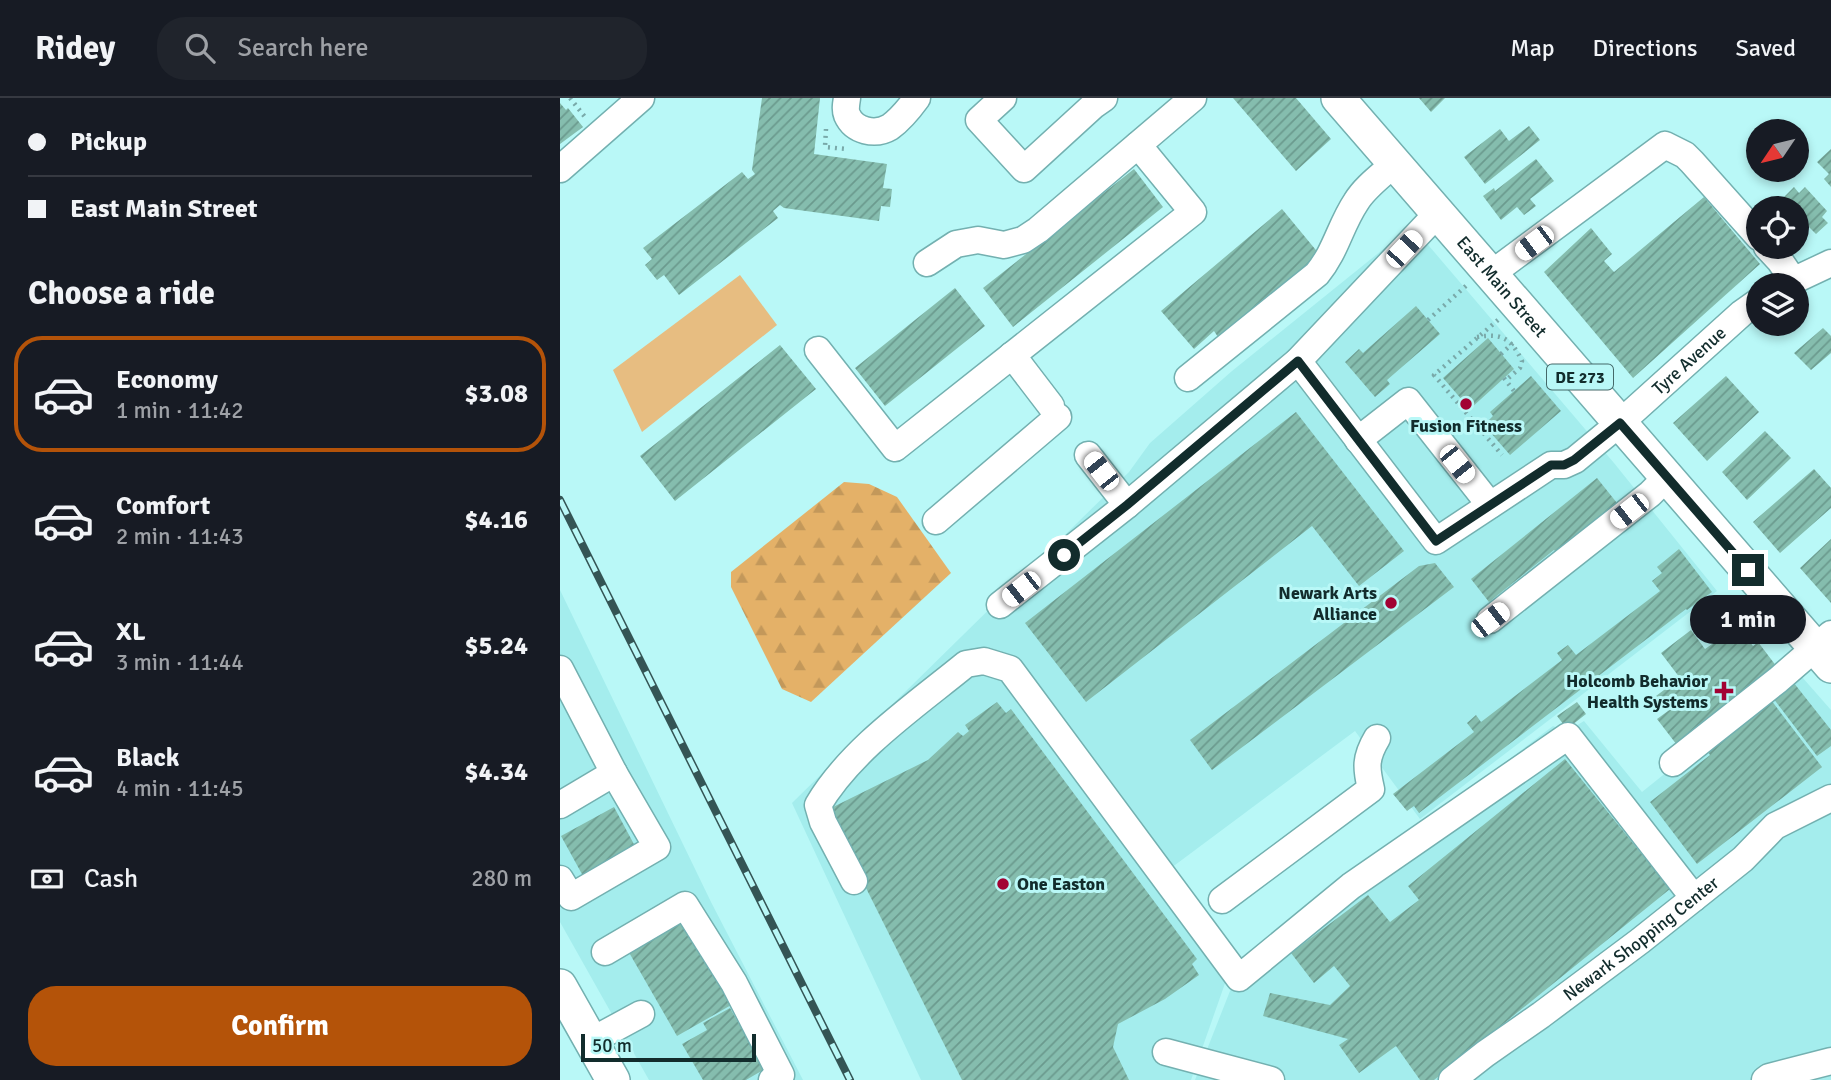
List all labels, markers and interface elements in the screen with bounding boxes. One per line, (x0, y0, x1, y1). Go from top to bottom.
search box (157, 17, 647, 80)
text: Ridey (35, 28, 115, 69)
icon: search (181, 29, 219, 67)
text: Search here (237, 32, 369, 64)
text: Map (1510, 33, 1555, 63)
text: Directions (1593, 33, 1698, 63)
text: Saved (1736, 33, 1796, 63)
north arrow (1746, 119, 1810, 182)
map controls (1746, 119, 1809, 336)
text: Pickup (70, 126, 147, 158)
text: East Main Street (70, 193, 258, 225)
button: locate (1746, 196, 1809, 259)
car (1511, 222, 1558, 264)
car (1382, 226, 1427, 272)
street label: East Main Street (1452, 232, 1552, 342)
button: layers (1746, 273, 1809, 336)
text: Choose a ride (28, 274, 215, 313)
street label: Tyre Avenue (1648, 322, 1730, 400)
icon: car (32, 363, 95, 426)
text: Economy (116, 364, 218, 396)
road number: DE 273 (1547, 364, 1613, 390)
text: $3.08 (464, 378, 528, 410)
text: 1 min · 11:42 (116, 396, 244, 425)
marker: Fusion Fitness (1458, 396, 1474, 412)
place label: Fusion Fitness (1410, 415, 1522, 437)
car (1436, 441, 1479, 487)
car (1080, 448, 1123, 494)
icon: car (32, 489, 95, 552)
text: Comfort (116, 490, 210, 522)
car (1606, 490, 1653, 532)
text: $4.16 (464, 504, 528, 536)
text: 2 min · 11:43 (116, 522, 244, 551)
route start (1048, 539, 1080, 571)
route end (1732, 554, 1764, 586)
car (998, 568, 1045, 610)
place label: Newark Arts Alliance (1278, 582, 1377, 625)
callout: 1 min (1690, 594, 1806, 644)
marker: Newark Arts Alliance (1383, 595, 1399, 611)
car (1467, 599, 1514, 641)
text: 1 min (1720, 605, 1776, 634)
icon: car (32, 615, 95, 678)
text: XL (116, 616, 146, 648)
text: $5.24 (464, 630, 528, 662)
text: 3 min · 11:44 (116, 648, 244, 677)
place label: Holcomb Behavior Health Systems (1566, 670, 1709, 713)
marker: Holcomb Behavior Health Systems (1714, 681, 1734, 701)
icon: car (32, 741, 95, 804)
text: Black (116, 742, 179, 774)
text: $4.34 (464, 756, 528, 788)
text: 4 min · 11:45 (116, 774, 244, 803)
icon: cash (28, 860, 66, 898)
text: Cash (84, 863, 138, 895)
text: 280 m (471, 864, 532, 893)
street label: Newark Shopping Center (1559, 872, 1723, 1006)
place label: One Easton (1017, 873, 1105, 895)
marker: One Easton (995, 876, 1011, 892)
button: Confirm (28, 986, 532, 1066)
scale bar (581, 1031, 756, 1063)
text: 50 m (592, 1034, 632, 1058)

